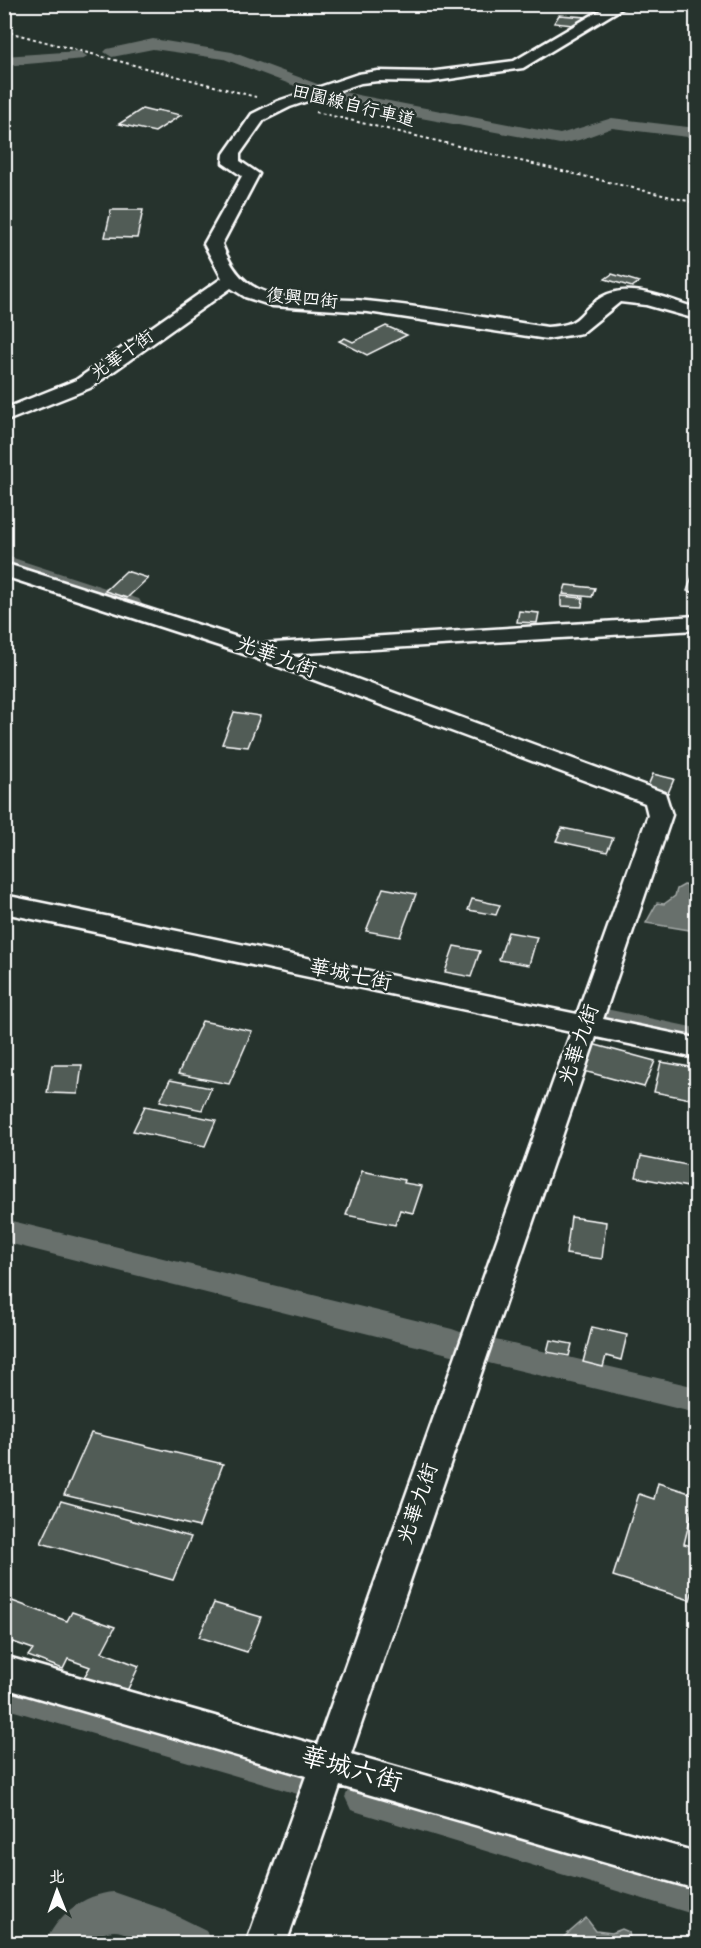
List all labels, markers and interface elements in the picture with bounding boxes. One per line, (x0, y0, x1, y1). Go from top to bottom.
street label: 田園線自行車道 (289, 79, 417, 135)
street label: 復興四街 (265, 283, 339, 317)
street label: 光華十街 (86, 325, 160, 387)
street label: 光華九街 (231, 630, 321, 686)
street label: 華城七街 (306, 953, 394, 999)
street label: 光華九街 (552, 1000, 608, 1090)
street label: 光華九街 (391, 1459, 447, 1549)
street label: 華城六街 (296, 1738, 406, 1804)
north arrow (27, 1861, 87, 1921)
text: 北 (49, 1866, 65, 1890)

